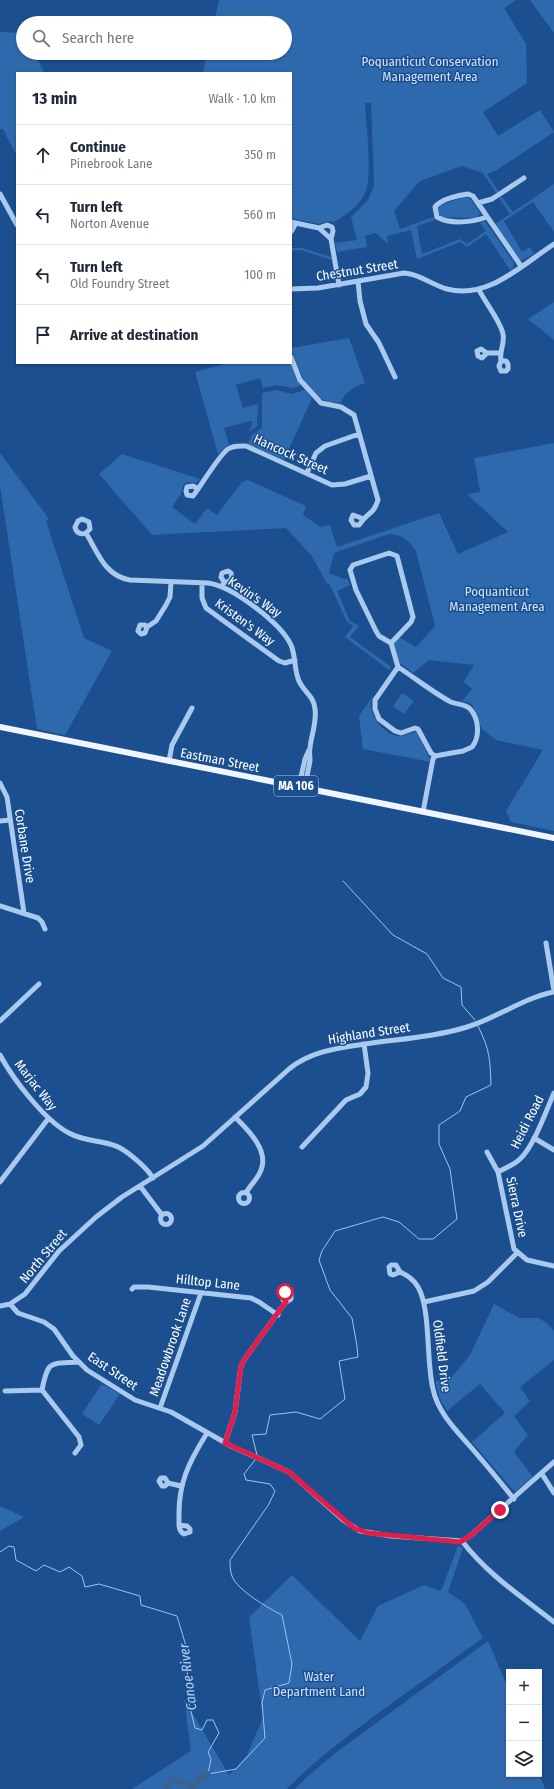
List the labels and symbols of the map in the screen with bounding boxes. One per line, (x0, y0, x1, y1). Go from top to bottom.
park label: Poquanticut Conservation Management Area (361, 54, 499, 84)
street label: Chestnut Street (315, 256, 400, 284)
street label: Hancock Street (251, 431, 331, 477)
street label: Kevin's Way (225, 574, 285, 620)
park label: Poquanticut Management Area (449, 584, 545, 614)
street label: Kristen's Way (212, 595, 278, 649)
street label: Eastman Street (179, 745, 262, 775)
road number: MA 106 (274, 776, 318, 796)
street label: Corbane Drive (12, 808, 38, 884)
street label: Highland Street (327, 1019, 412, 1047)
street label: Marjac Way (12, 1057, 60, 1113)
street label: Heidi Road (507, 1093, 547, 1151)
street label: Sierra Drive (503, 1175, 531, 1239)
street label: North Street (16, 1226, 70, 1286)
street label: Hilltop Lane (175, 1271, 241, 1293)
route start (276, 1283, 294, 1301)
street label: Meadowbrook Lane (146, 1296, 194, 1398)
street label: Oldfield Drive (430, 1319, 454, 1393)
street label: East Street (85, 1349, 141, 1394)
route end (491, 1501, 509, 1519)
water label: Canoe River (175, 1641, 201, 1711)
park label: Water Department Land (273, 1669, 365, 1699)

